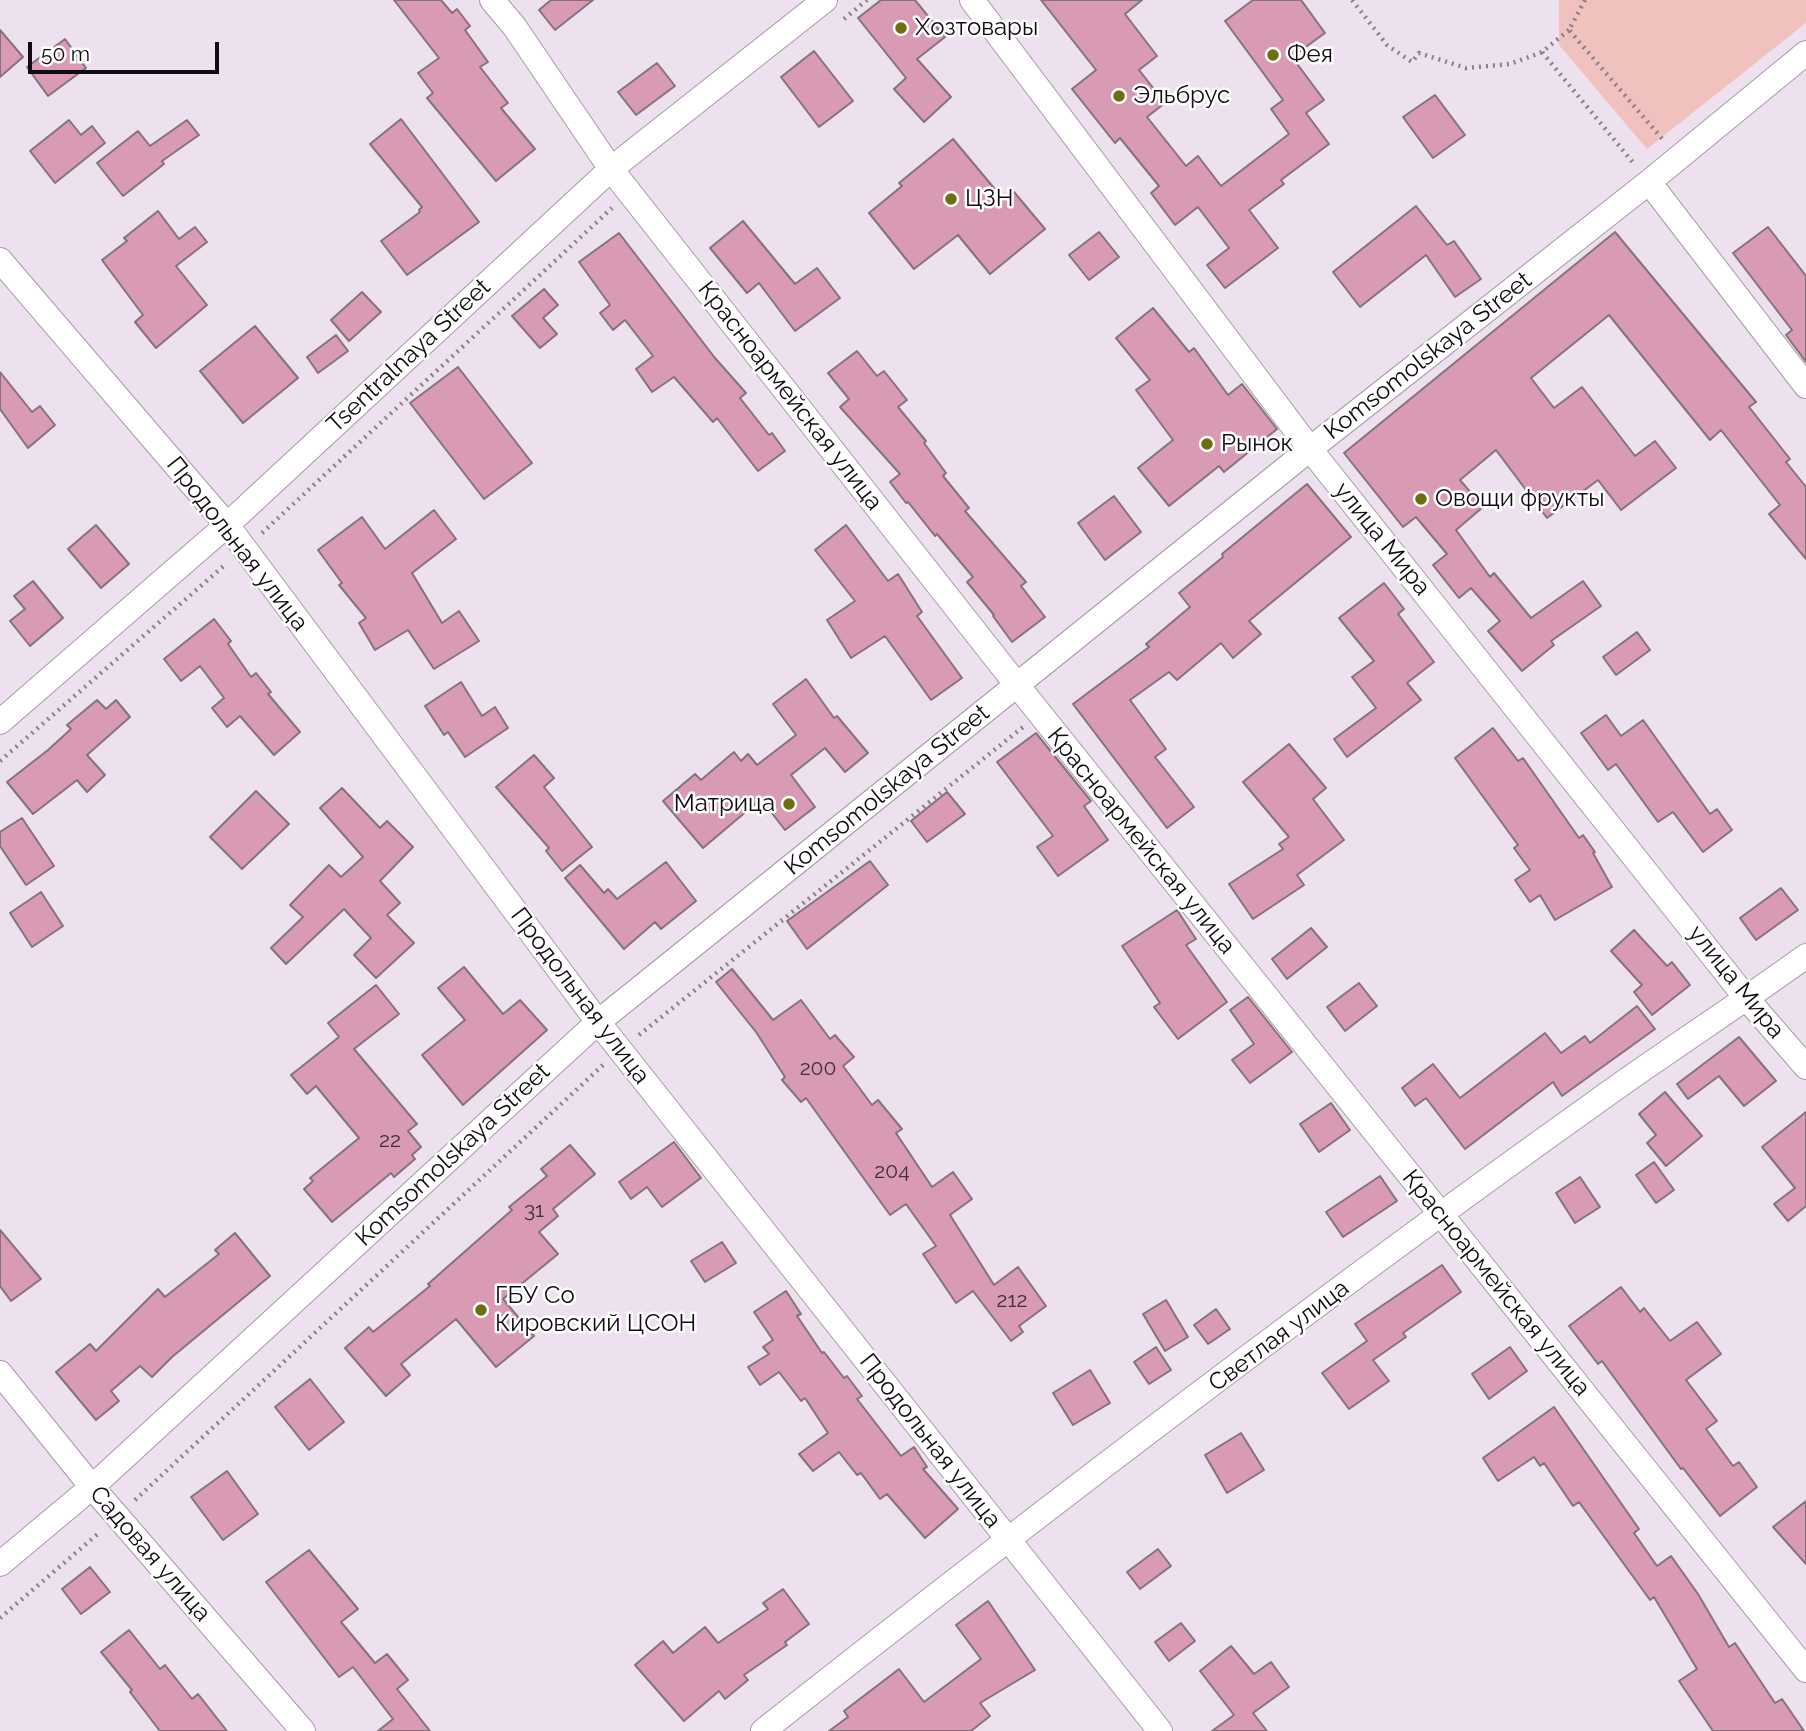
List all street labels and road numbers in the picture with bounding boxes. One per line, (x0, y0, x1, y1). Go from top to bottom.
street label: Komsomolskaya Street (1319, 266, 1537, 446)
street label: Tsentralnaya Street (321, 273, 497, 439)
street label: Красноармейская улица (692, 276, 888, 516)
street label: Продольная улица (160, 451, 314, 637)
street label: улица Мира (1328, 477, 1436, 601)
street label: Komsomolskaya Street (779, 699, 995, 881)
street label: Красноармейская улица (1041, 722, 1241, 960)
street label: Продольная улица (504, 902, 656, 1090)
street label: улица Мира (1682, 920, 1790, 1044)
street label: Komsomolskaya Street (350, 1057, 556, 1253)
street label: Красноармейская улица (1396, 1164, 1596, 1402)
street label: Светлая улица (1203, 1274, 1355, 1398)
street label: Продольная улица (853, 1348, 1007, 1534)
street label: Садовая улица (83, 1480, 217, 1628)

